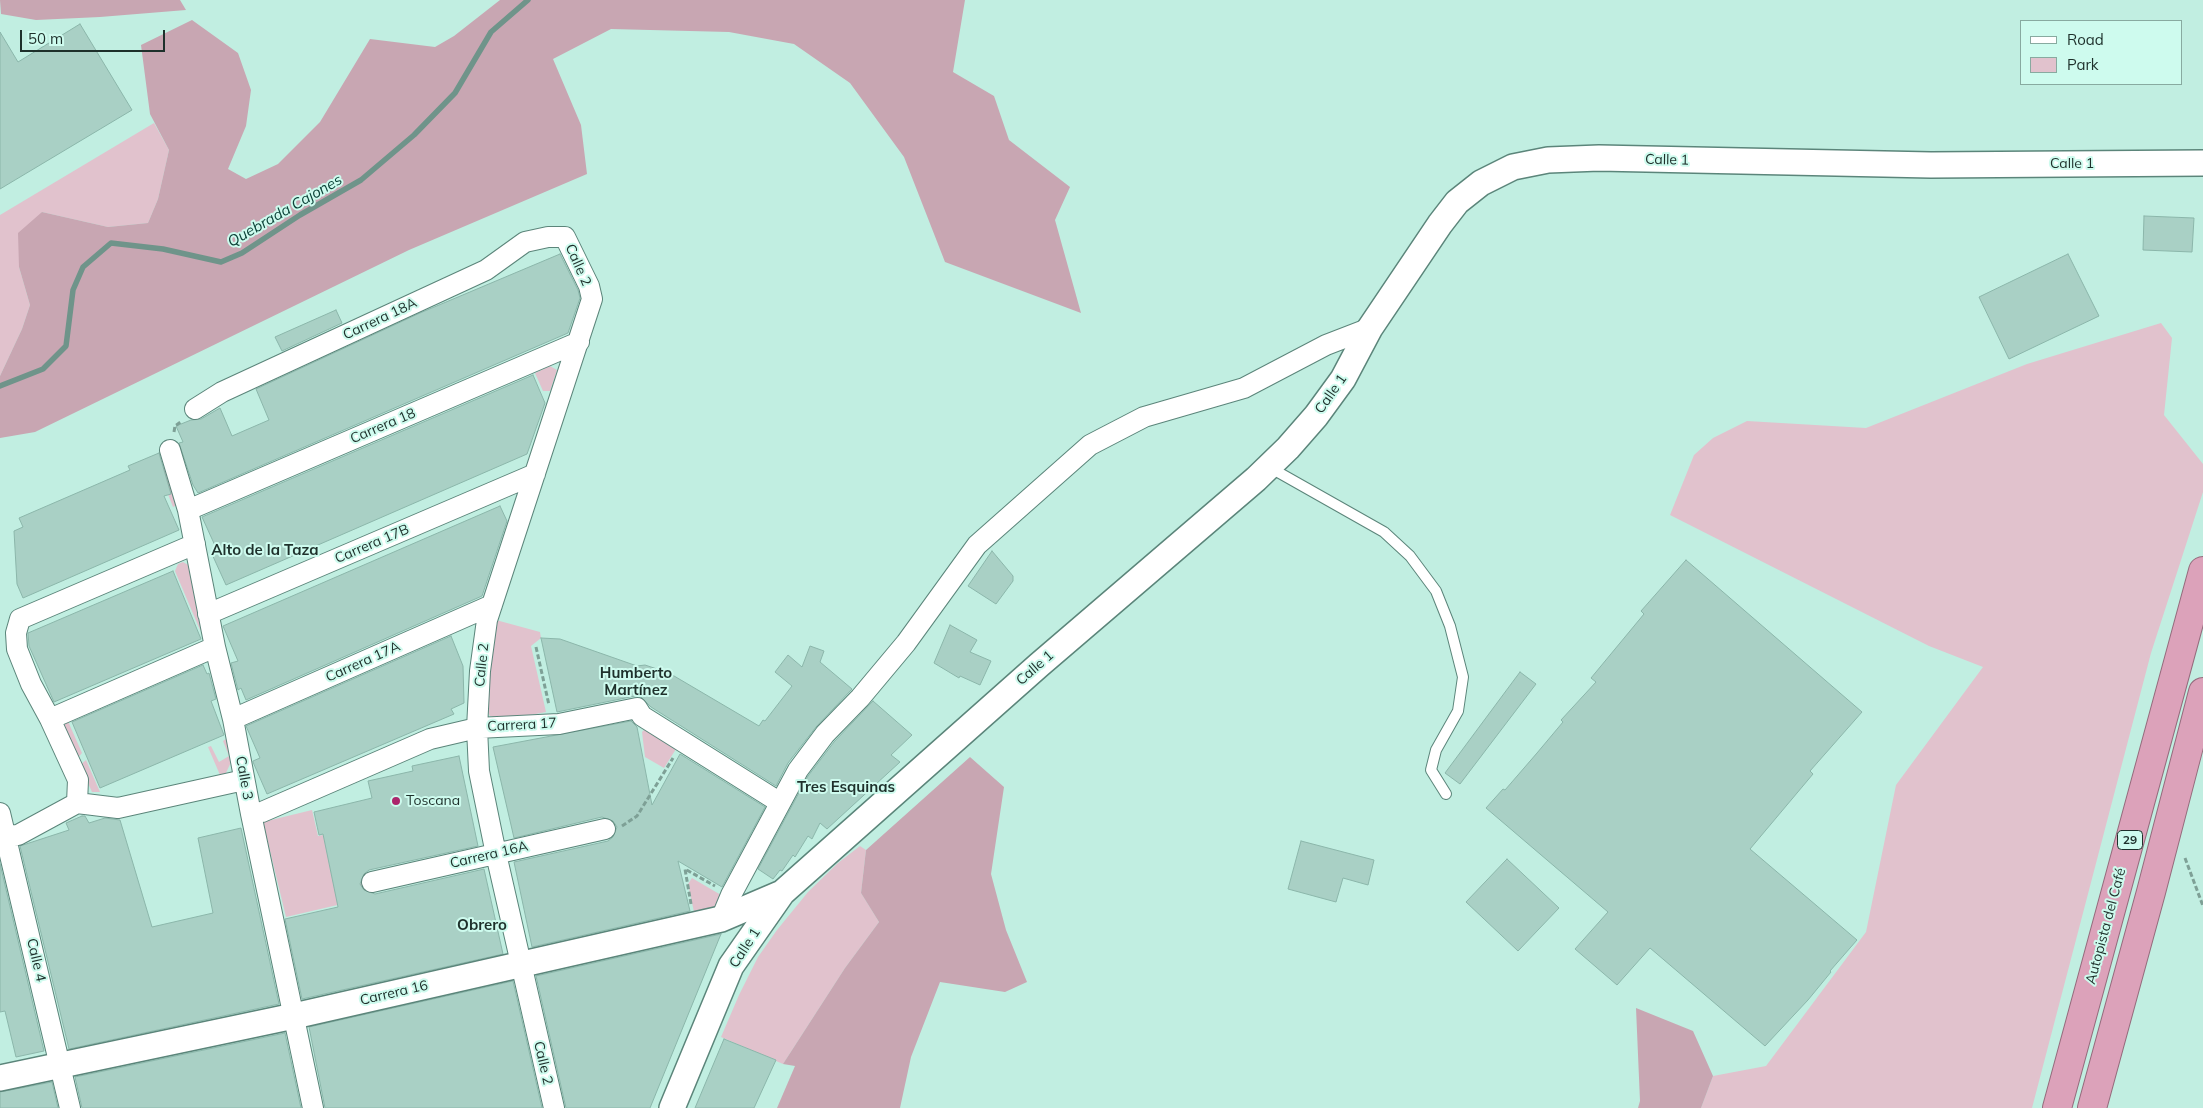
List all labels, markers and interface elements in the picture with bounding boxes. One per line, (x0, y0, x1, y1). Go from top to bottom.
scale bar (22, 20, 168, 52)
legend (2020, 20, 2183, 85)
text: 50 m (28, 29, 63, 48)
text: Road (2067, 30, 2104, 49)
text: Park (2067, 55, 2099, 74)
street label: Calle 1 (1645, 151, 1689, 169)
street label: Calle 1 (2050, 156, 2094, 172)
water label: Quebrada Cajones (225, 171, 345, 251)
street label: Calle 2 (561, 241, 595, 289)
street label: Carrera 18A (340, 295, 420, 343)
street label: Calle 1 (1311, 371, 1351, 417)
street label: Carrera 18 (348, 405, 418, 447)
street label: Carrera 17B (332, 521, 412, 567)
district label: Alto de la Taza (211, 541, 319, 559)
street label: Carrera 17A (323, 638, 403, 686)
street label: Calle 2 (471, 642, 493, 688)
street label: Calle 1 (1013, 647, 1057, 689)
district label: Humberto Martínez (600, 664, 672, 699)
street label: Carrera 17 (487, 715, 557, 735)
street label: Calle 3 (232, 755, 256, 801)
district label: Tres Esquinas (797, 778, 895, 796)
place label: Toscana (406, 793, 460, 809)
marker: Toscana (390, 795, 402, 807)
road number: 29 (2118, 830, 2142, 850)
street label: Carrera 16A (448, 838, 530, 872)
street label: Autopista del Café (2082, 866, 2130, 986)
district label: Obrero (457, 916, 507, 934)
street label: Calle 1 (726, 925, 764, 971)
street label: Calle 4 (23, 937, 49, 983)
street label: Carrera 16 (358, 977, 430, 1009)
street label: Calle 2 (530, 1040, 556, 1086)

